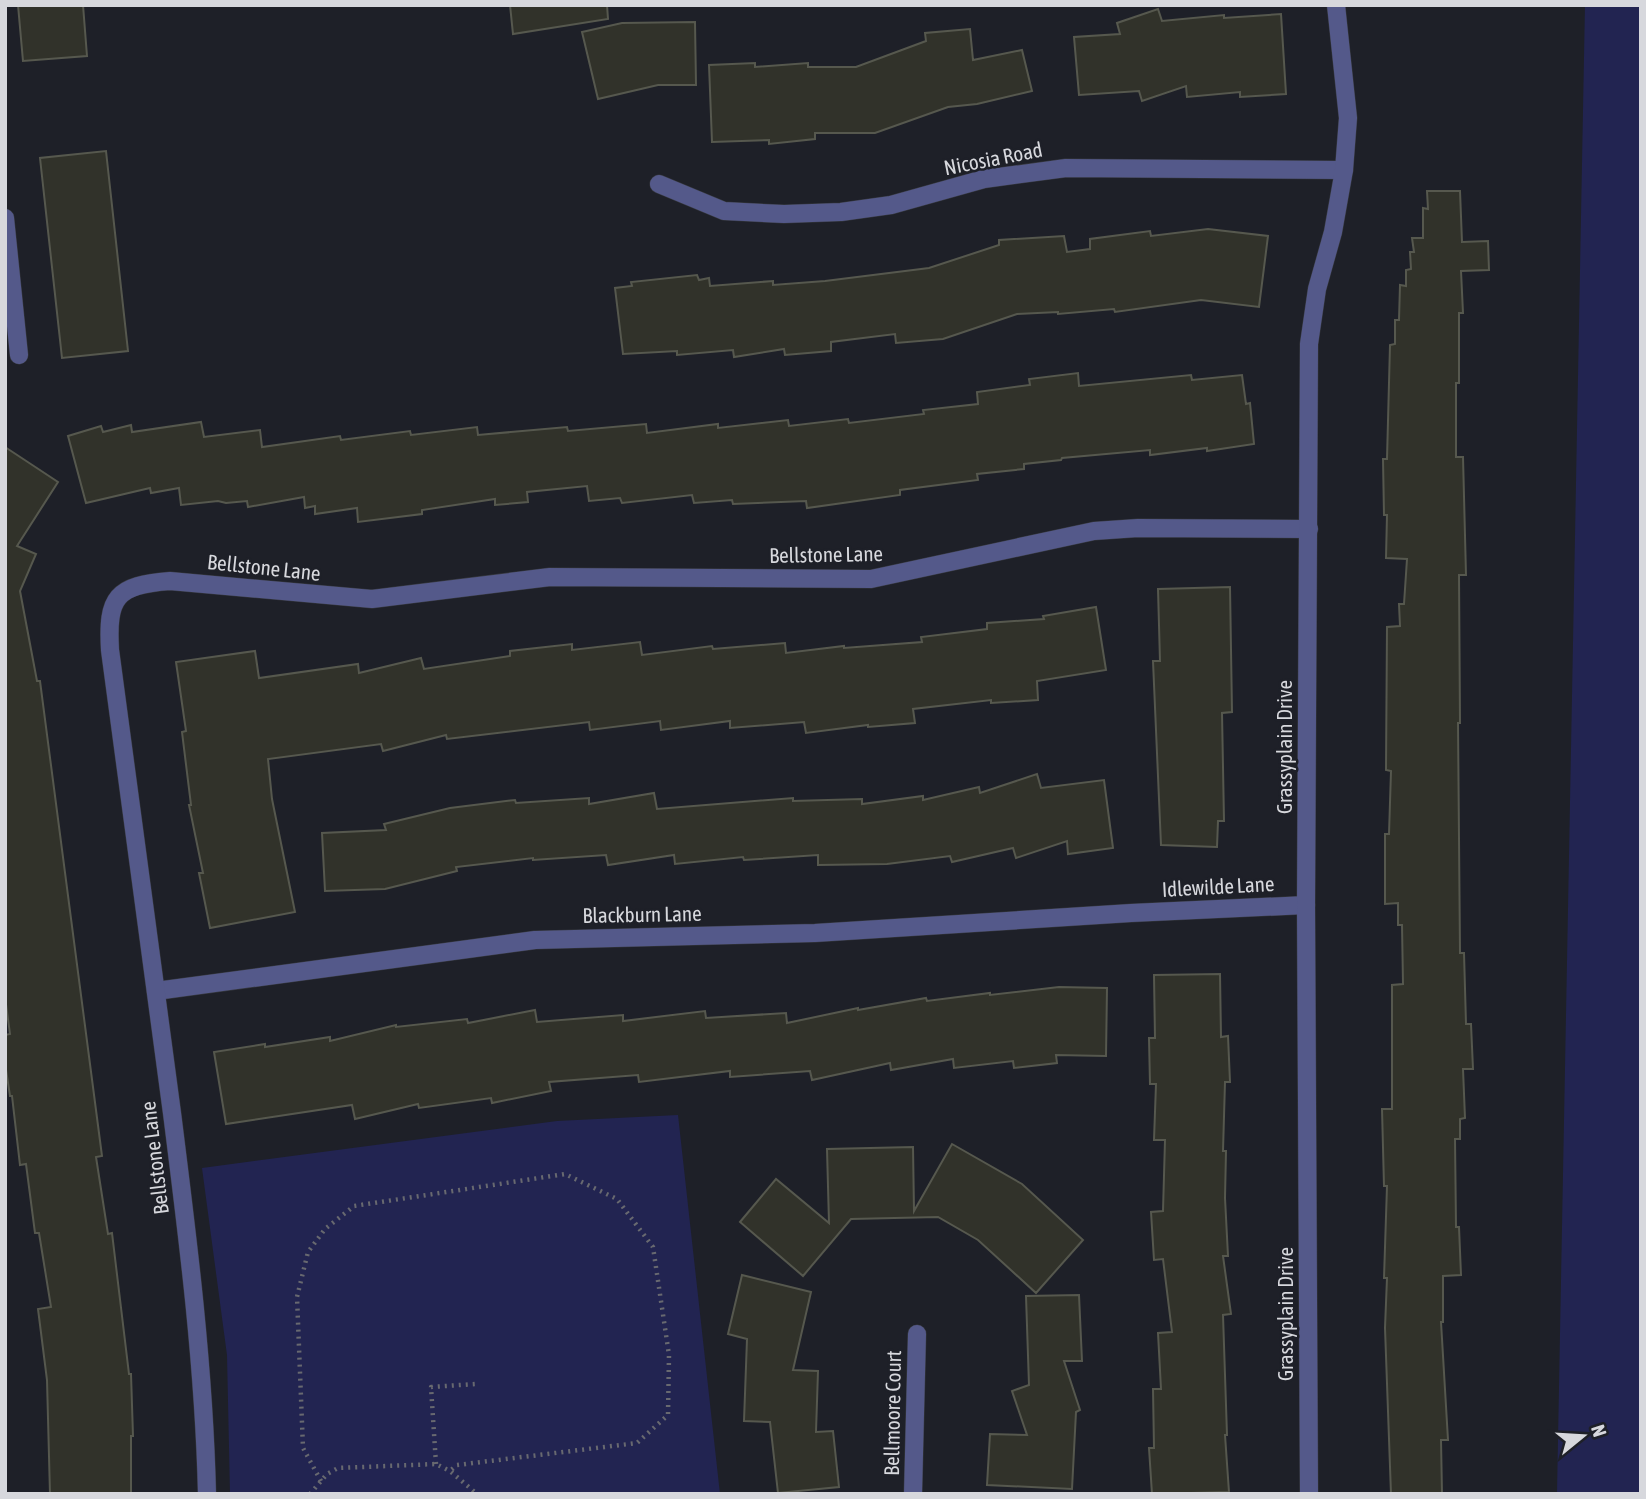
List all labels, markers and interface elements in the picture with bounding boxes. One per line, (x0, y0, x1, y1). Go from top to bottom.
street label: Nicosia Road (942, 137, 1044, 179)
street label: Bellstone Lane (769, 541, 883, 567)
street label: Bellstone Lane (206, 549, 322, 585)
street label: Grassyplain Drive (1272, 680, 1296, 814)
street label: Idlewilde Lane (1161, 871, 1275, 901)
street label: Blackburn Lane (582, 901, 702, 927)
street label: Bellstone Lane (135, 1100, 173, 1216)
street label: Grassyplain Drive (1273, 1247, 1297, 1381)
street label: Bellmoore Court (879, 1350, 905, 1476)
north arrow (1548, 1401, 1618, 1471)
text: N (1587, 1422, 1611, 1439)

